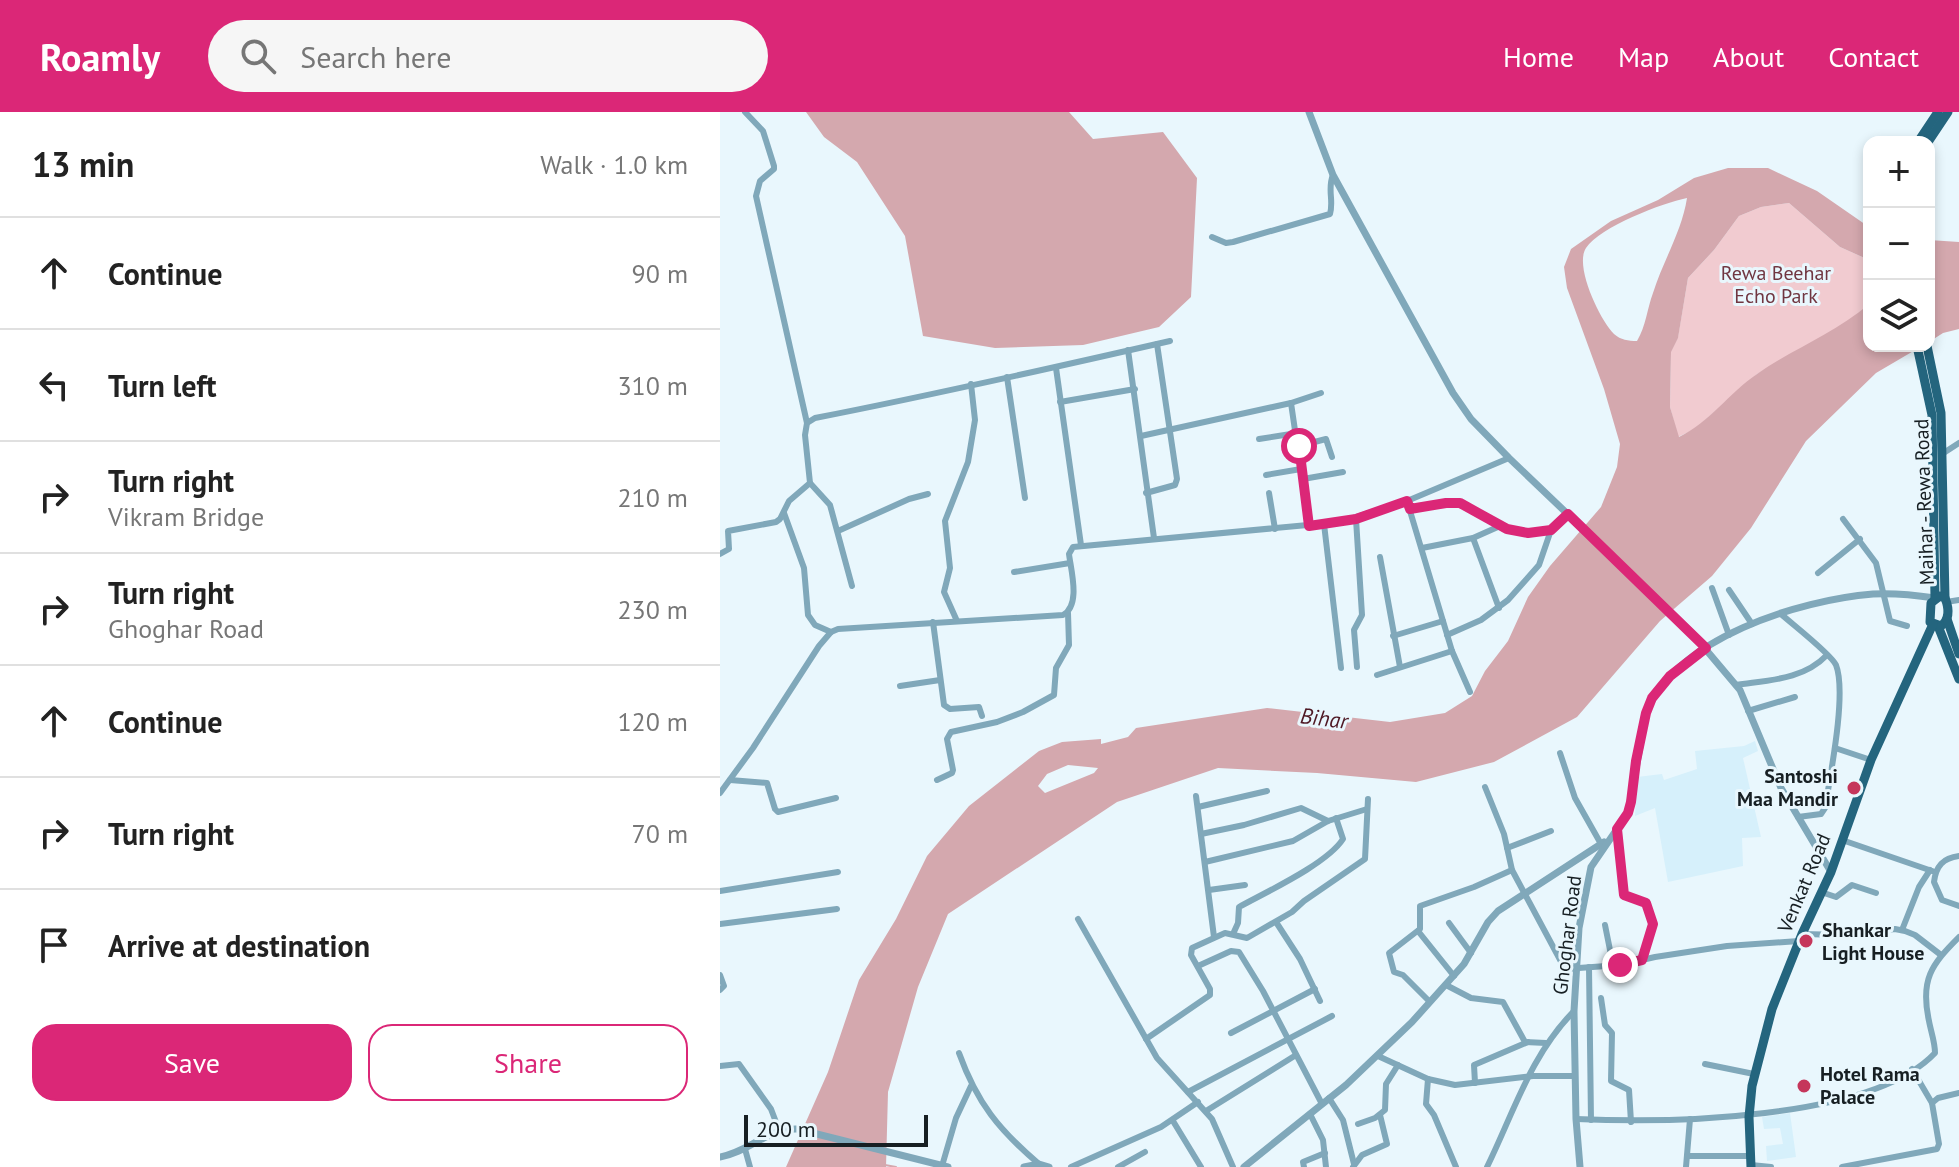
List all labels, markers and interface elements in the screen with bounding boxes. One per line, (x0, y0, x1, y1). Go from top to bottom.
search box (208, 20, 768, 92)
text: Roamly (40, 32, 160, 81)
icon: search (236, 34, 280, 78)
text: Search here (300, 37, 452, 76)
text: Home (1503, 38, 1574, 75)
text: Map (1618, 38, 1669, 75)
text: About (1713, 38, 1784, 75)
text: Contact (1828, 38, 1919, 75)
map controls (1863, 136, 1935, 352)
button: + (1863, 136, 1935, 208)
text: 13 min (32, 142, 134, 186)
text: Walk · 1.0 km (540, 148, 688, 181)
button: − (1863, 208, 1935, 280)
icon: ahead (32, 251, 76, 295)
text: Continue (108, 254, 222, 293)
text: 90 m (632, 257, 688, 290)
park label: Rewa Beehar Echo Park (1721, 260, 1831, 309)
button: layers (1863, 280, 1935, 352)
icon: left (32, 363, 76, 407)
text: Turn left (108, 366, 216, 405)
text: 310 m (617, 369, 688, 402)
street label: Maihar - Rewa Road (1908, 418, 1940, 586)
route start (1281, 428, 1317, 464)
text: Turn right (108, 461, 234, 500)
icon: right (32, 475, 76, 519)
text: 210 m (617, 481, 688, 514)
text: Vikram Bridge (108, 500, 264, 533)
text: Turn right (108, 573, 234, 612)
icon: right (32, 587, 76, 631)
text: 230 m (617, 593, 688, 626)
text: Ghoghar Road (108, 612, 264, 645)
icon: ahead (32, 699, 76, 743)
water label: Bihar (1299, 701, 1351, 735)
text: Continue (108, 702, 222, 741)
text: 120 m (617, 705, 688, 738)
place label: Santoshi Maa Mandir (1737, 763, 1838, 812)
marker: Santoshi Maa Mandir (1845, 779, 1863, 797)
icon: right (32, 811, 76, 855)
text: Turn right (108, 814, 234, 853)
text: 70 m (632, 817, 688, 850)
street label: Venkat Road (1771, 829, 1837, 937)
street label: Ghoghar Road (1547, 874, 1587, 996)
place label: Shankar Light House (1822, 917, 1924, 966)
icon: arrive (32, 923, 76, 967)
text: Arrive at destination (108, 926, 370, 965)
marker: Shankar Light House (1797, 932, 1815, 950)
route end (1602, 947, 1638, 983)
button: Save (32, 1024, 352, 1101)
button: Share (368, 1024, 688, 1101)
place label: Hotel Rama Palace (1820, 1061, 1920, 1110)
marker: Hotel Rama Palace (1795, 1077, 1813, 1095)
scale bar (744, 1111, 928, 1147)
text: 200 m (756, 1115, 816, 1143)

